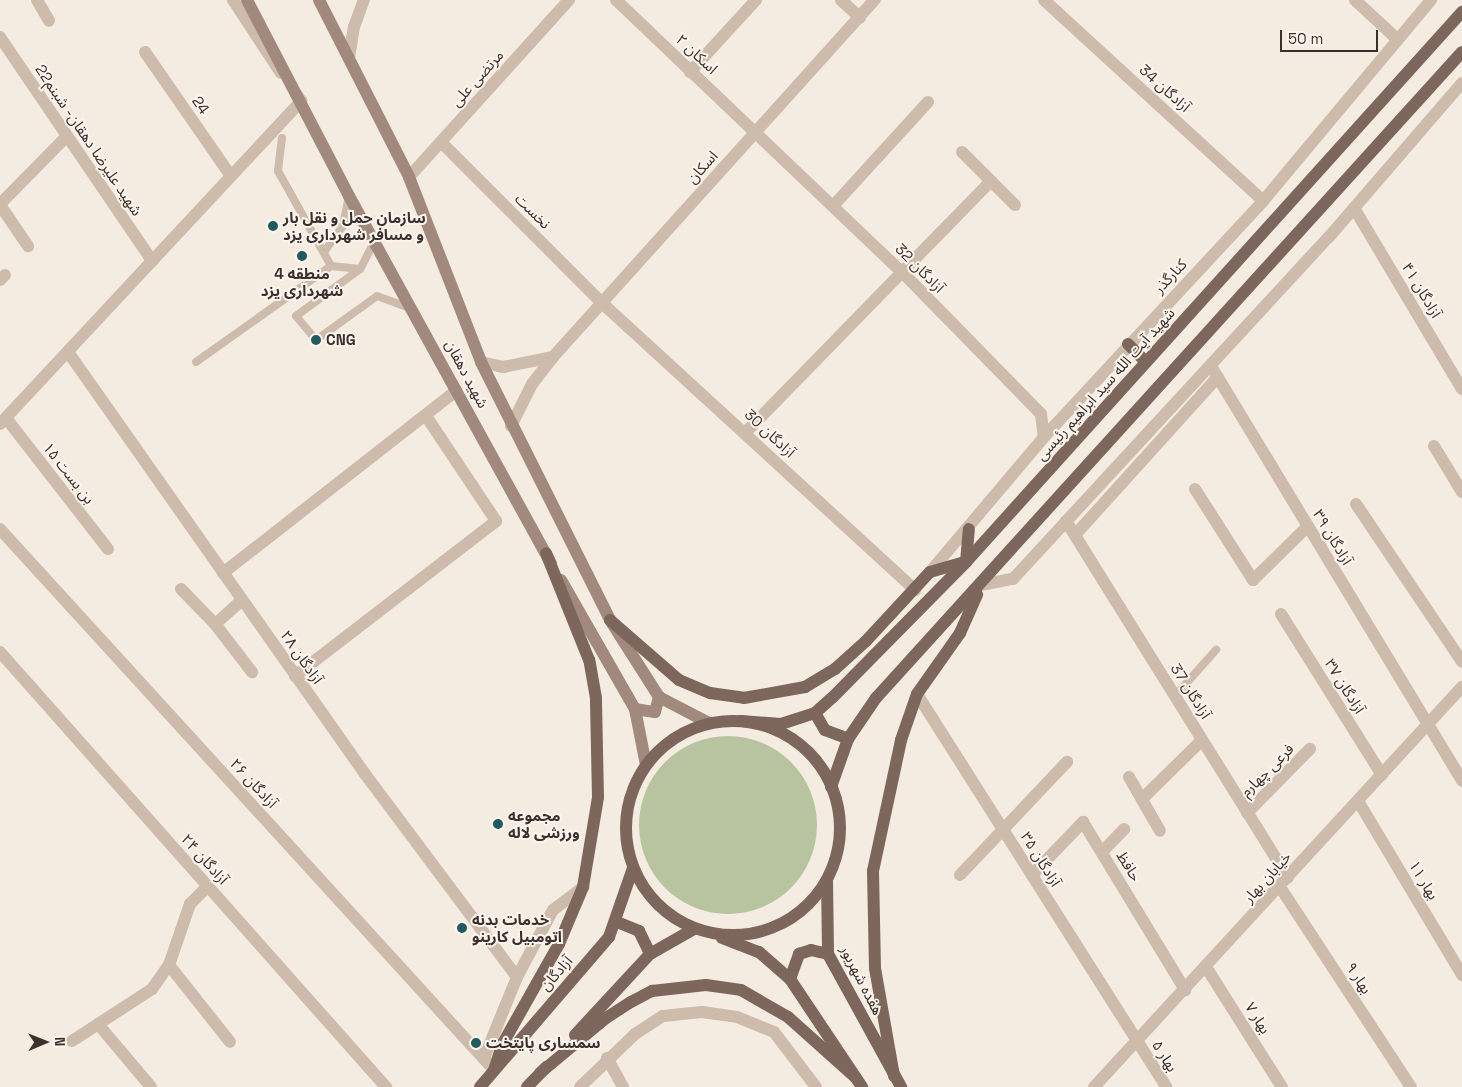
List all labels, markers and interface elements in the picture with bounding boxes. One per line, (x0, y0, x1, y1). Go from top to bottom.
scale bar (1282, 20, 1380, 52)
text: 50 m (1288, 29, 1323, 48)
street label: اسکان ۲ (673, 30, 721, 78)
street label: مرتضی علی (447, 46, 507, 110)
street label: آزادگان 34 (1136, 60, 1194, 116)
street label: شهید علیرضا دهقان- شبنم22 (32, 61, 146, 219)
street label: 24 (188, 92, 214, 118)
street label: اسکان (683, 147, 721, 187)
street label: نخست (512, 190, 554, 232)
place label: سازمان حمل و نقل بار و مسافر شهرداری یزد (283, 208, 426, 243)
marker: سازمان حمل و نقل بار و مسافر شهرداری یزد (267, 220, 279, 232)
street label: آزادگان 32 (892, 240, 948, 296)
marker: منطقه 4 شهرداری یزد (296, 250, 308, 262)
street label: کنارگذر (1150, 255, 1190, 297)
street label: آزادگان ۴۱ (1399, 259, 1445, 321)
place label: منطقه 4 شهرداری یزد (261, 264, 343, 299)
street label: شهید آیت الله سید ابراهیم رئیسی (1032, 304, 1178, 464)
place label: CNG (326, 331, 356, 349)
marker: CNG (310, 334, 322, 346)
street label: شهید دهقان (442, 337, 492, 411)
street label: آزادگان 30 (741, 405, 799, 461)
street label: بن بست ۱۵ (39, 439, 99, 507)
street label: آزادگان ۳۹ (1310, 506, 1356, 568)
street label: ۲۸ آزادگان (277, 627, 327, 687)
street label: آزادگان ۳۷ (1321, 655, 1369, 717)
street label: آزادگان 37 (1167, 660, 1215, 722)
street label: فرعی چهارم (1237, 740, 1297, 800)
street label: ۲۶ آزادگان (227, 754, 281, 812)
place label: مجموعه ورزشی لاله (508, 806, 580, 841)
marker: مجموعه ورزشی لاله (492, 818, 504, 830)
street label: آزادگان ۳۵ (1017, 828, 1065, 890)
street label: ۲۴ آزادگان (178, 830, 232, 888)
street label: حافظ (1113, 847, 1145, 885)
street label: خیابان بهار (1239, 848, 1295, 906)
street label: بهار ۱۱ (1405, 857, 1443, 903)
place label: خدمات بدنه اتومبیل کارینو (472, 910, 562, 945)
marker: خدمات بدنه اتومبیل کارینو (456, 922, 468, 934)
street label: هفده شهریور (837, 942, 887, 1018)
street label: آزادگان (536, 952, 576, 994)
street label: بهار ۹ (1342, 959, 1376, 997)
street label: بهار ۷ (1241, 999, 1275, 1037)
north arrow (20, 1017, 70, 1067)
place label: سمساری پایتخت (486, 1034, 601, 1052)
text: N (51, 1037, 69, 1047)
marker: سمساری پایتخت (470, 1037, 482, 1049)
street label: بهار ۵ (1148, 1037, 1182, 1075)

